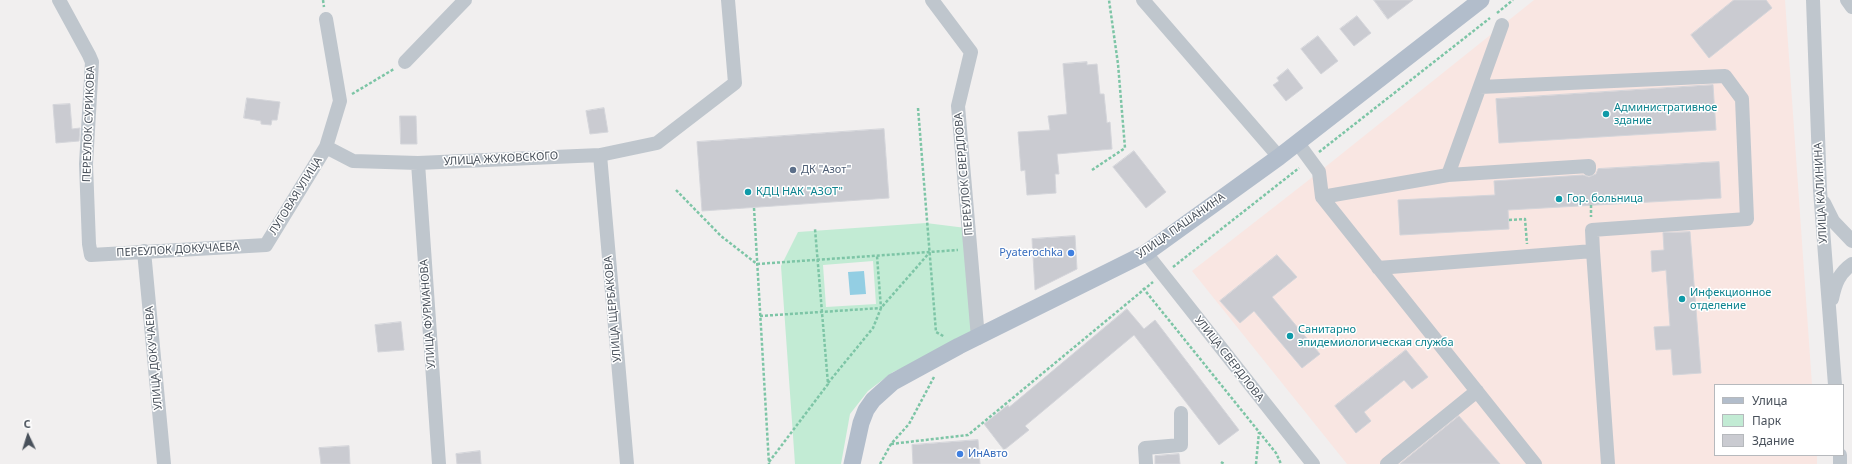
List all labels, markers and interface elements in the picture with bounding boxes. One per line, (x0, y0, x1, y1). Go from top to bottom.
street label: ПЕРЕУЛОК СУРИКОВА (80, 66, 98, 182)
place label: Административное здание (1614, 101, 1717, 127)
marker: Административное здание (1601, 109, 1611, 119)
street label: ПЕРЕУЛОК СВЕРДЛОВА (952, 112, 976, 236)
street label: УЛИЦА КАЛИНИНА (1812, 142, 1830, 244)
street label: УЛИЦА ЖУКОВСКОГО (443, 149, 559, 169)
street label: ЛУГОВАЯ УЛИЦА (267, 155, 325, 237)
place label: ДК "Азот" (801, 163, 851, 177)
marker: ДК "Азот" (788, 165, 798, 175)
place label: КДЦ НАК "АЗОТ" (756, 185, 843, 199)
marker: КДЦ НАК "АЗОТ" (743, 187, 753, 197)
street label: УЛИЦА ПАШАНИНА (1134, 190, 1228, 262)
place label: Гор. больница (1567, 192, 1643, 206)
marker: Гор. больница (1554, 194, 1564, 204)
street label: ПЕРЕУЛОК ДОКУЧАЕВА (116, 240, 240, 260)
place label: Pyaterochka (999, 246, 1063, 260)
marker: Pyaterochka (1066, 248, 1076, 258)
street label: УЛИЦА ЩЕРБАКОВА (602, 255, 624, 363)
street label: УЛИЦА ФУРМАНОВА (418, 259, 438, 369)
place label: Инфекционное отделение (1690, 286, 1771, 312)
marker: Инфекционное отделение (1677, 294, 1687, 304)
street label: УЛИЦА ДОКУЧАЕВА (143, 305, 165, 411)
street label: УЛИЦА СВЕРДЛОВА (1192, 314, 1266, 404)
place label: Санитарно эпидемиологическая служба (1298, 323, 1454, 349)
marker: Санитарно эпидемиологическая служба (1285, 331, 1295, 341)
legend (1714, 384, 1844, 456)
text: Улица (1752, 392, 1787, 409)
text: Парк (1752, 412, 1781, 429)
north arrow (8, 416, 48, 456)
text: С (23, 416, 31, 431)
text: Здание (1752, 432, 1794, 449)
place label: ИнАвто (968, 447, 1008, 461)
marker: ИнАвто (955, 449, 965, 459)

